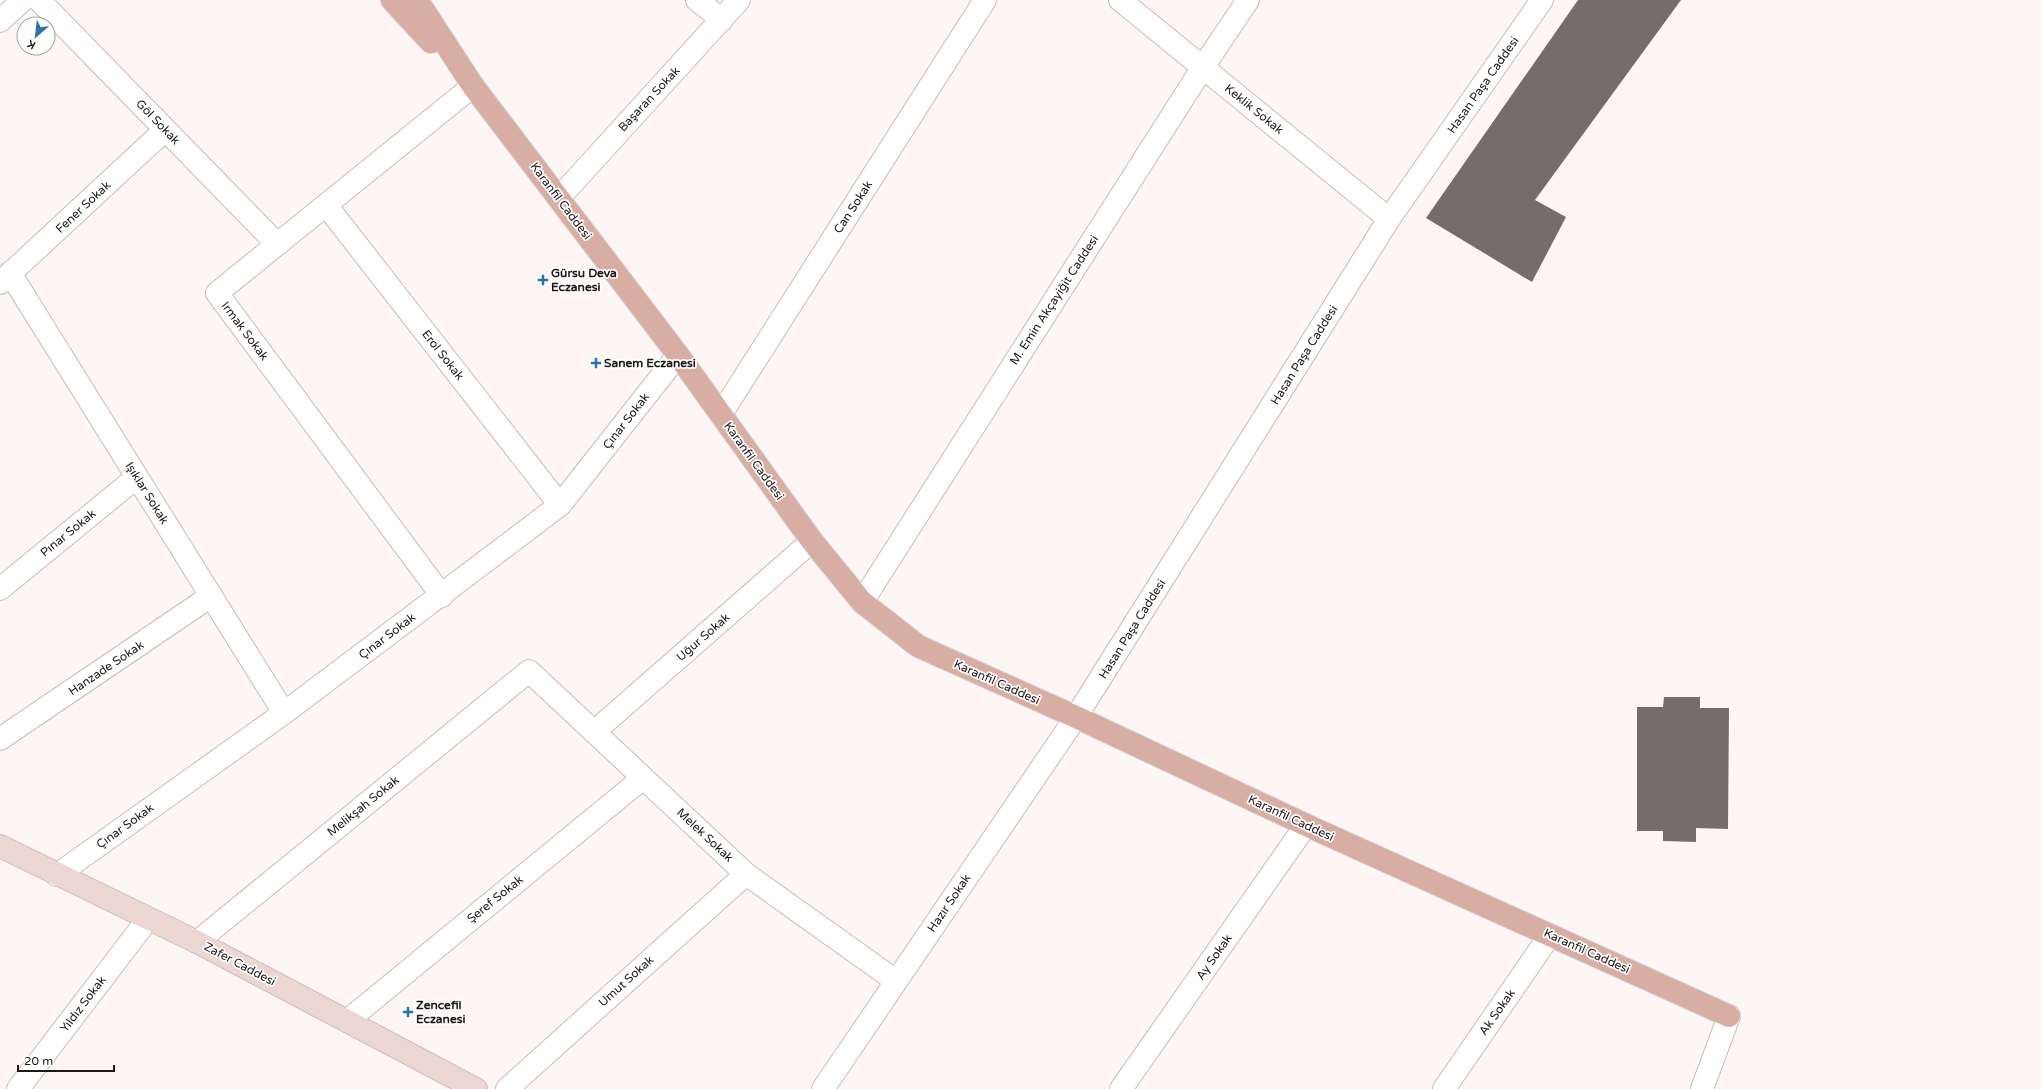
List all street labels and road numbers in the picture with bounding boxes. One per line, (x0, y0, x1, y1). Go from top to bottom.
street label: Hasan Paşa Caddesi (1444, 34, 1522, 136)
street label: Başaran Sokak (615, 63, 683, 134)
street label: Keklik Sokak (1222, 81, 1287, 137)
street label: Göl Sokak (133, 97, 183, 148)
street label: Karanfil Caddesi (527, 160, 595, 242)
street label: Fener Sokak (53, 178, 114, 236)
street label: Can Sokak (831, 178, 875, 236)
street label: M. Emin Akçayiğit Caddesi (1007, 233, 1101, 367)
street label: Irmak Sokak (218, 299, 272, 363)
street label: Hasan Paşa Caddesi (1268, 303, 1340, 407)
street label: Erol Sokak (419, 327, 467, 383)
street label: Çınar Sokak (600, 390, 653, 452)
street label: Karanfil Caddesi (721, 419, 787, 503)
street label: Işıklar Sokak (122, 459, 172, 527)
street label: Pınar Sokak (38, 506, 99, 560)
street label: Hasan Paşa Caddesi (1096, 577, 1168, 681)
street label: Çınar Sokak (356, 610, 418, 662)
street label: Uğur Sokak (674, 610, 733, 664)
street label: Hanzade Sokak (66, 637, 147, 698)
street label: Karanfil Caddesi (952, 657, 1042, 707)
street label: Melikşah Sokak (324, 773, 402, 839)
street label: Karanfil Caddesi (1246, 792, 1336, 844)
street label: Çınar Sokak (94, 800, 157, 851)
street label: Melek Sokak (674, 805, 736, 865)
street label: Hazır Sokak (924, 871, 974, 935)
street label: Şeref Sokak (464, 872, 526, 926)
street label: Karanfil Caddesi (1542, 926, 1632, 976)
street label: Ay Sokak (1193, 931, 1235, 983)
street label: Zafer Caddesi (202, 939, 278, 989)
street label: Umut Sokak (596, 952, 657, 1009)
street label: Yıldız Sokak (57, 973, 109, 1035)
street label: Ak Sokak (1476, 986, 1518, 1038)

